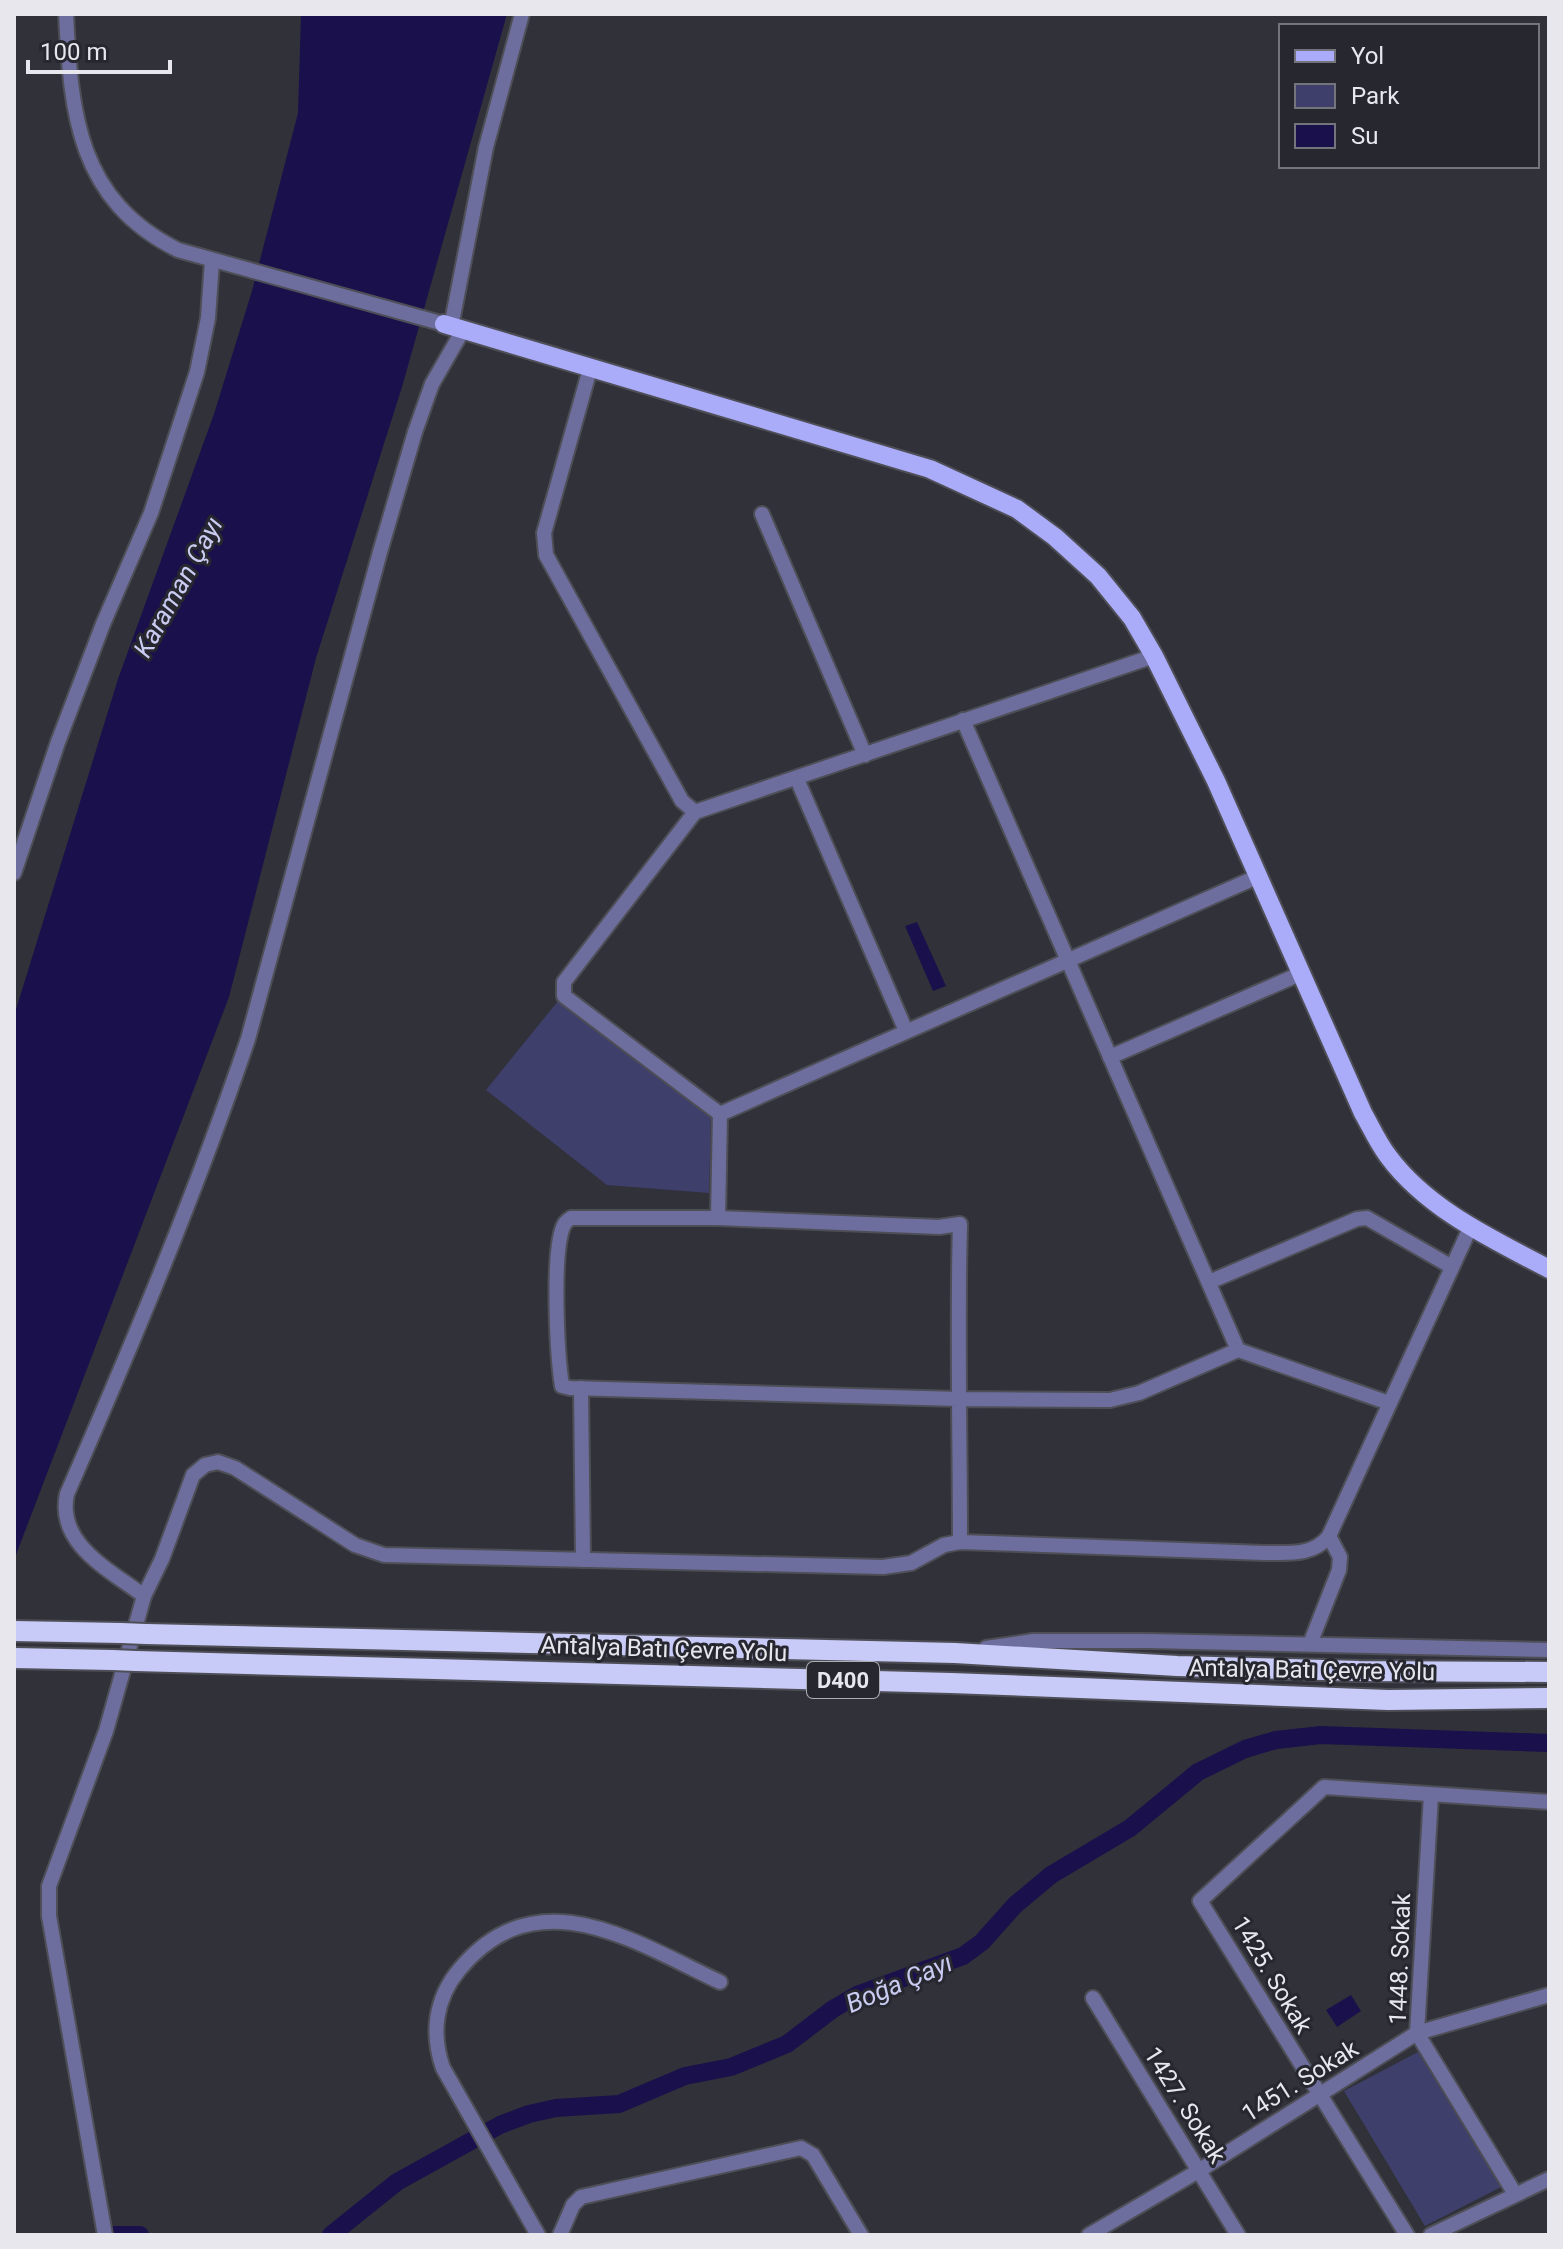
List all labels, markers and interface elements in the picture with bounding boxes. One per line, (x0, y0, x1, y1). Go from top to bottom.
scale bar (28, 24, 170, 74)
legend (1279, 24, 1539, 168)
text: 100 m (40, 38, 107, 66)
text: Yol (1351, 42, 1384, 70)
text: Park (1351, 82, 1400, 110)
text: Su (1351, 122, 1378, 150)
water label: Karaman Çayı (127, 512, 229, 662)
street label: Antalya Batı Çevre Yolu (540, 1631, 788, 1667)
street label: Antalya Batı Çevre Yolu (1189, 1654, 1435, 1686)
road number: D400 (807, 1662, 879, 1698)
street label: 1448. Sokak (1384, 1892, 1416, 2025)
street label: 1425. Sokak (1226, 1911, 1318, 2039)
water label: Boğa Çayı (841, 1947, 957, 2019)
street label: 1451. Sokak (1237, 2034, 1364, 2128)
street label: 1427. Sokak (1138, 2042, 1232, 2169)

